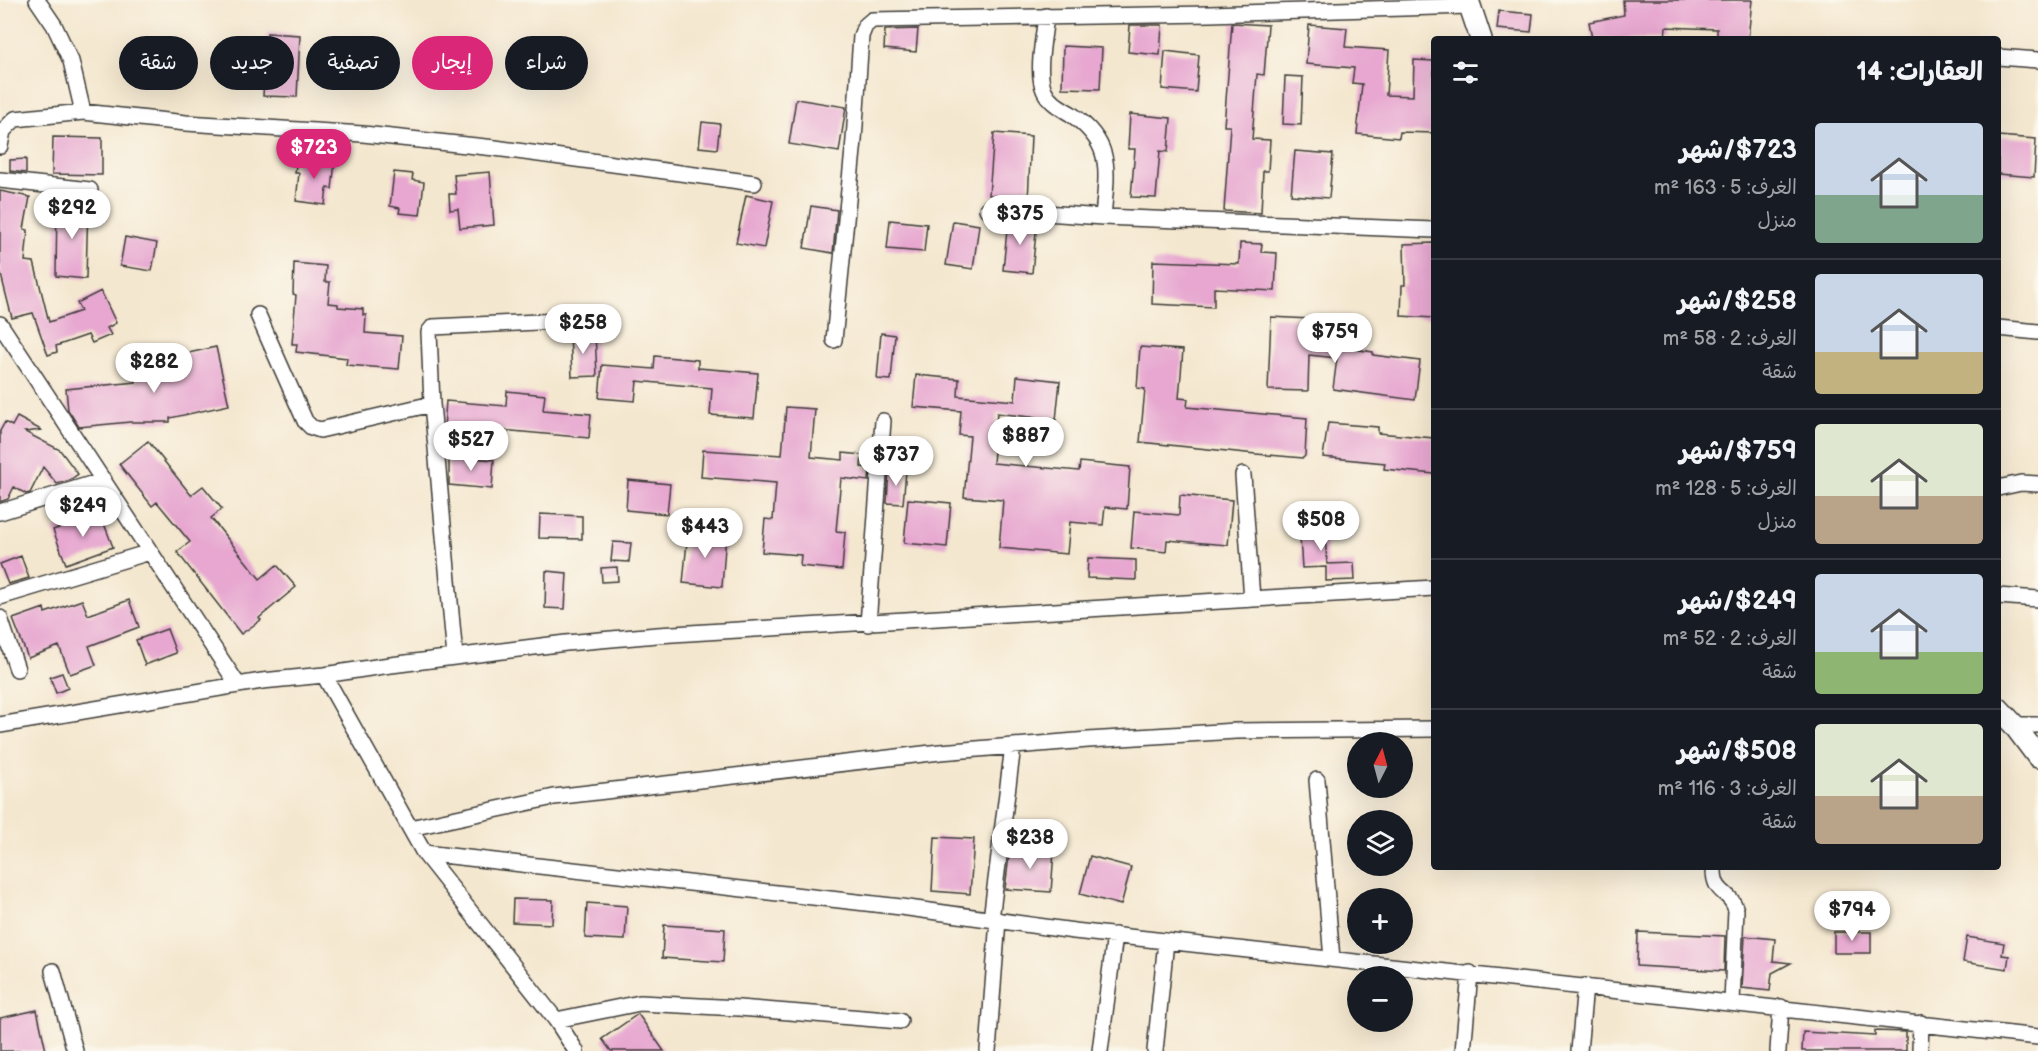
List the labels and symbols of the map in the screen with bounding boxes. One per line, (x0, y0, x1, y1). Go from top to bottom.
pin: $723 (278, 129, 350, 180)
pin: $292 (36, 189, 108, 240)
pin: $375 (984, 195, 1056, 246)
pin: $258 (547, 304, 619, 355)
pin: $759 (1299, 313, 1371, 364)
pin: $282 (118, 343, 190, 394)
pin: $887 (990, 417, 1062, 468)
pin: $527 (435, 421, 507, 472)
pin: $737 (860, 436, 932, 487)
pin: $249 (47, 487, 119, 538)
pin: $508 (1285, 501, 1357, 552)
pin: $443 (669, 508, 741, 559)
north arrow (1347, 732, 1413, 798)
pin: $238 (994, 819, 1066, 870)
pin: $794 (1816, 891, 1888, 942)

